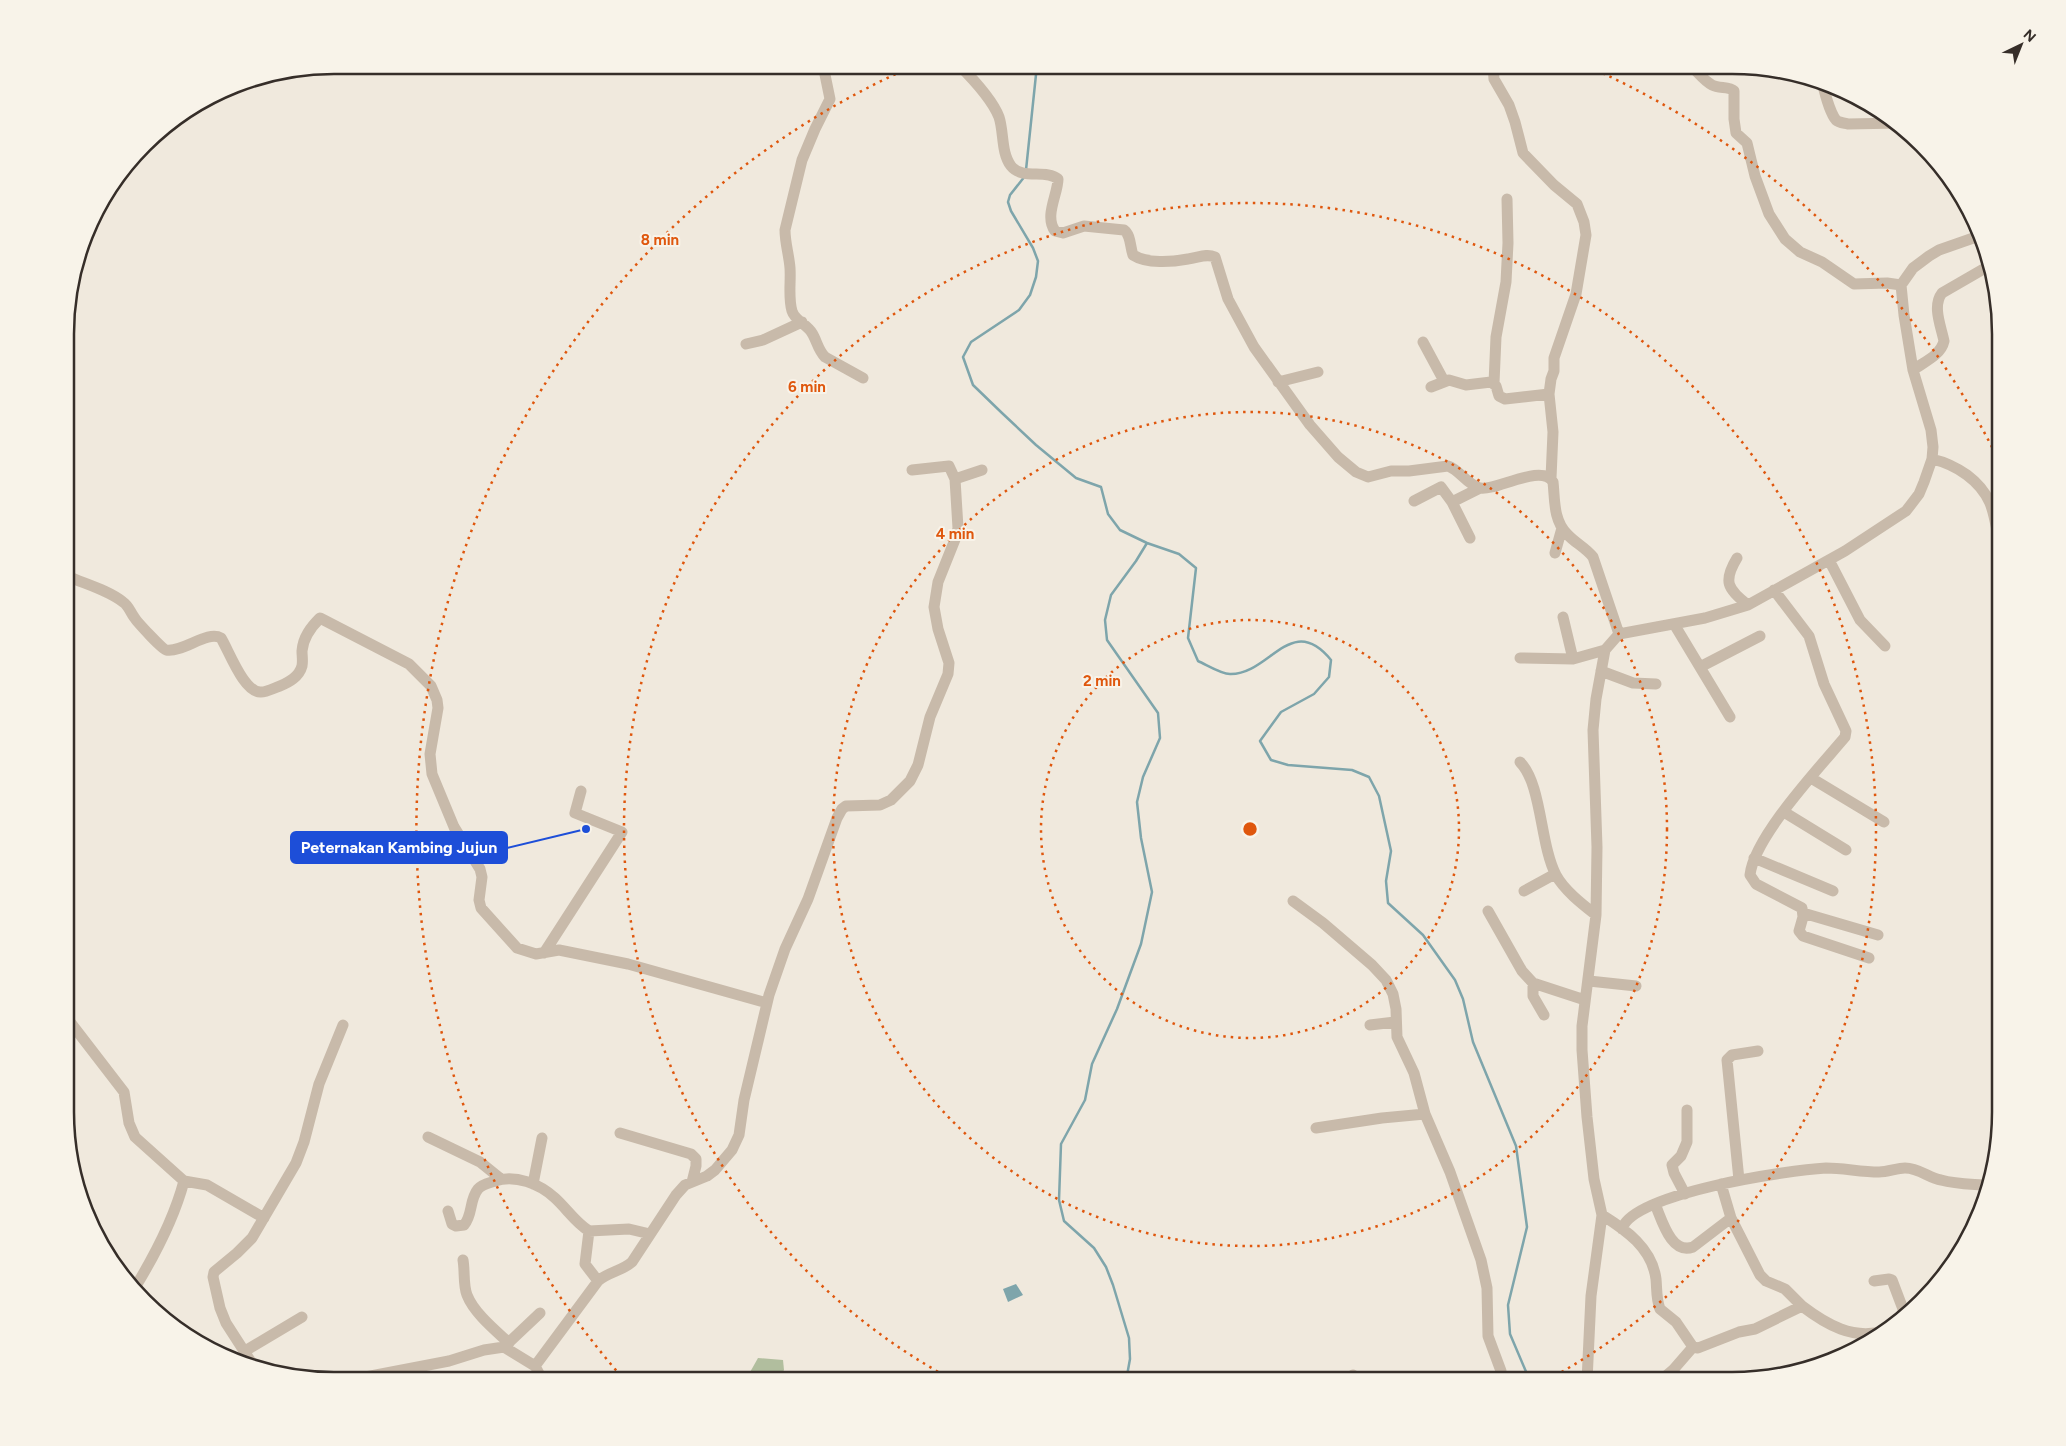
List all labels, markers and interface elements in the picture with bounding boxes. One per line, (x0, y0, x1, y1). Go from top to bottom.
north arrow (1996, 20, 2046, 70)
text: N (2020, 26, 2039, 46)
text: 8 min (641, 231, 679, 249)
text: 6 min (788, 378, 826, 396)
text: 4 min (936, 525, 974, 543)
text: 2 min (1083, 672, 1121, 690)
centre of rings (1241, 820, 1259, 838)
callout: Peternakan Kambing Jujun (291, 832, 507, 863)
text: Peternakan Kambing Jujun (301, 838, 497, 857)

